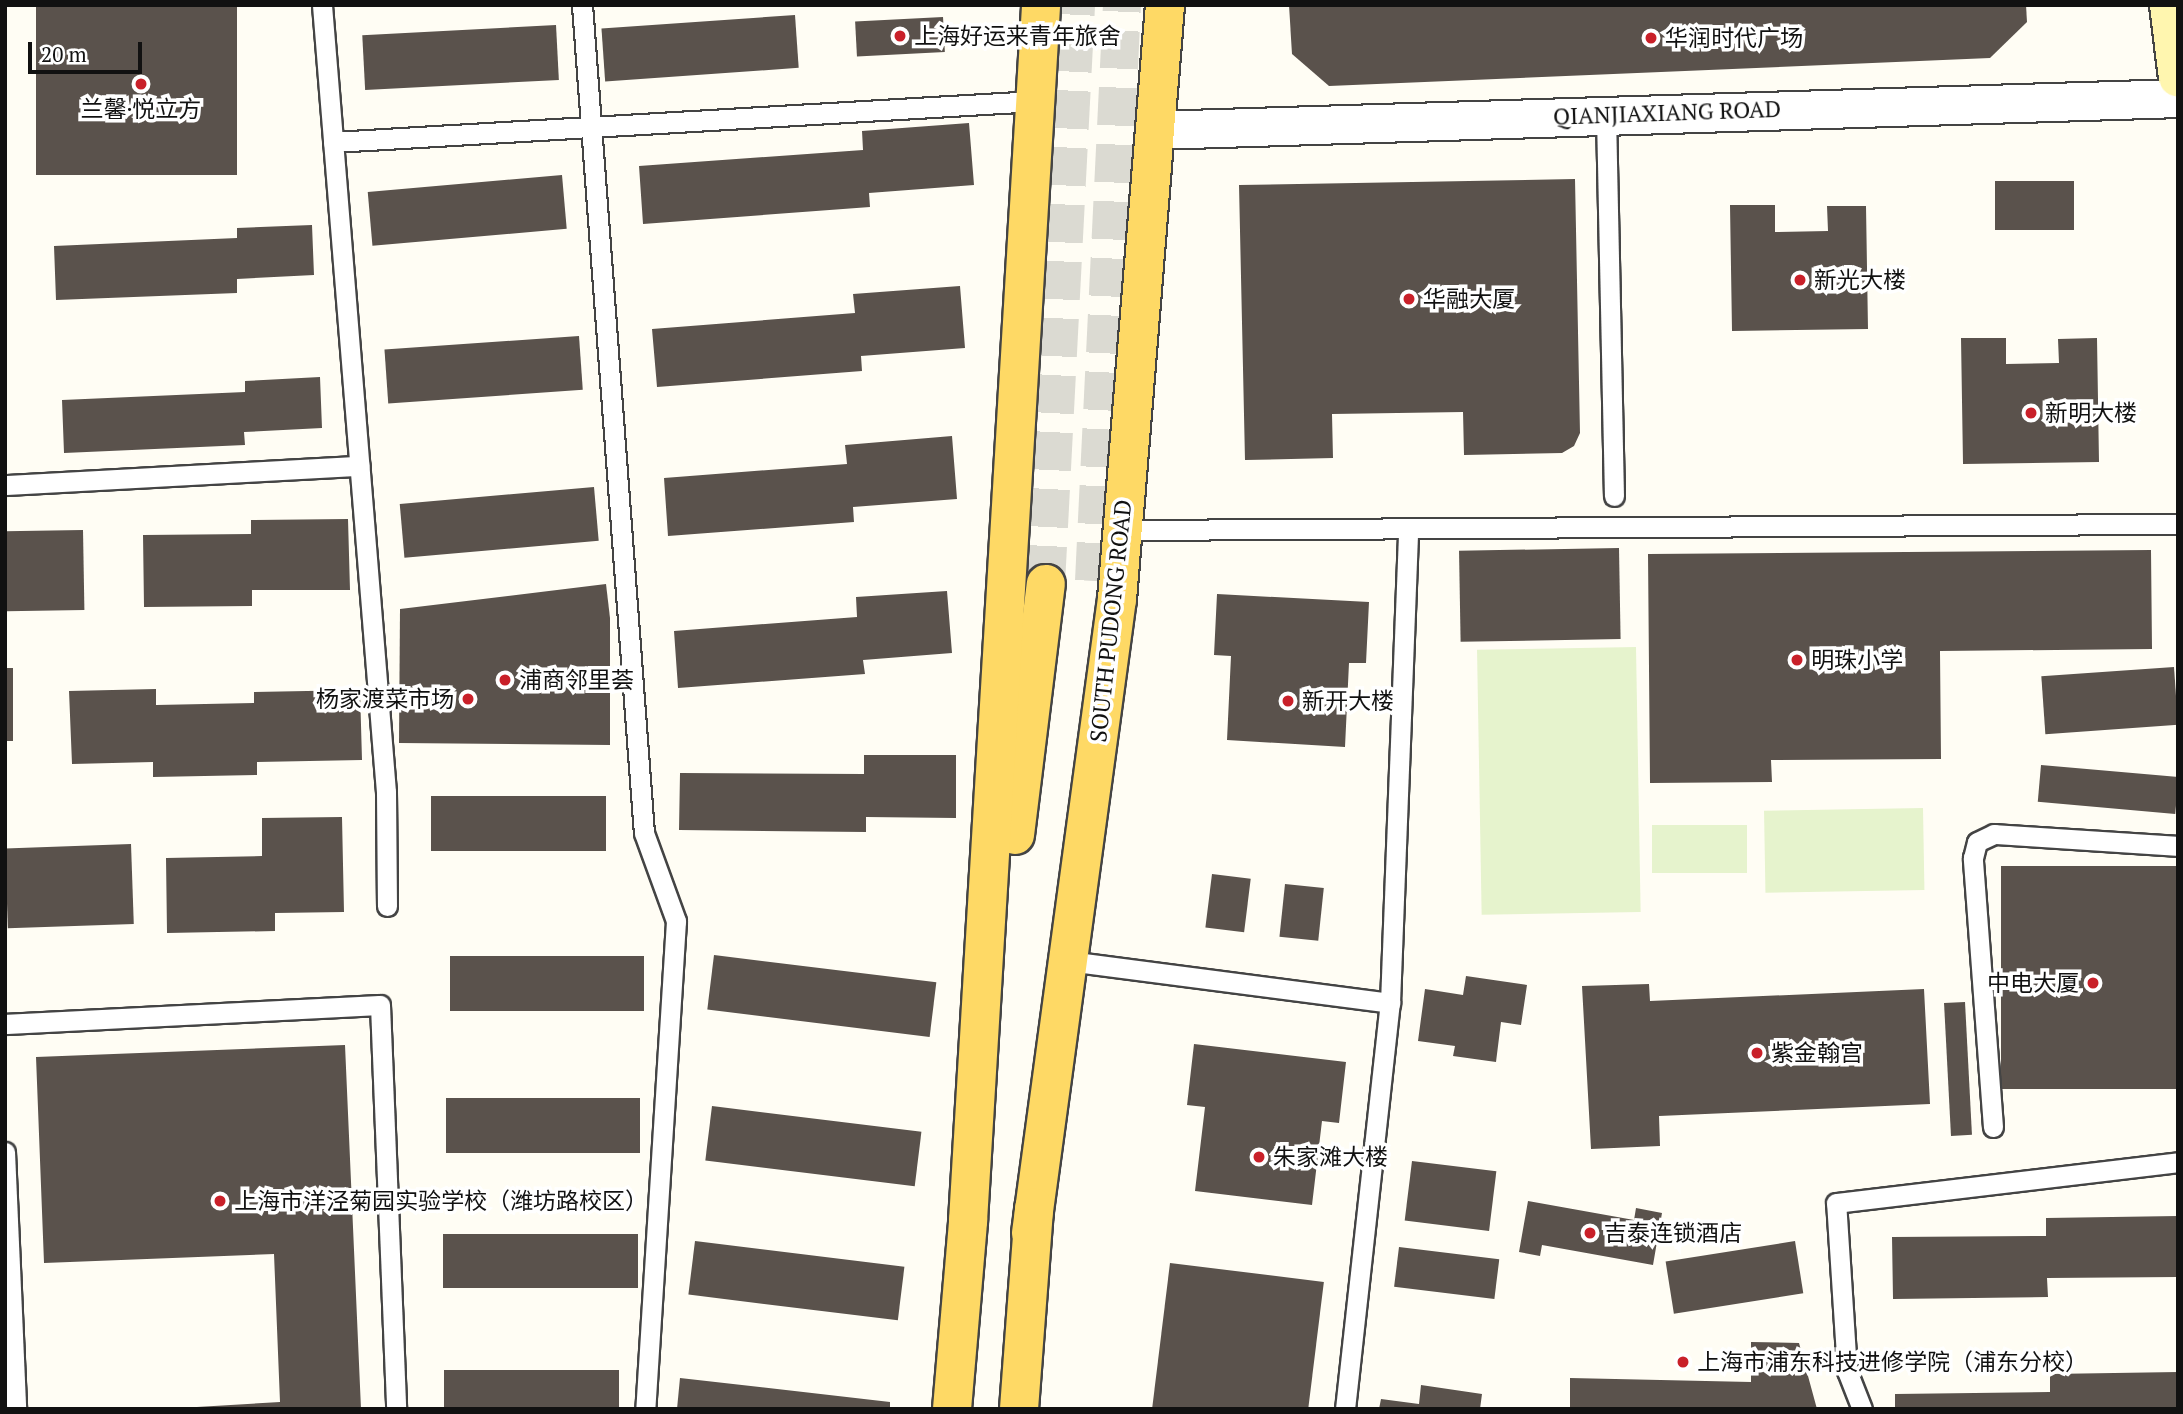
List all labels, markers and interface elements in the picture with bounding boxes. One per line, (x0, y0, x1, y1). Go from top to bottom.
place label: 上海好运来青年旅舍 (914, 22, 1121, 50)
place label: 华润时代广场 (1665, 24, 1803, 52)
scale bar (32, 28, 145, 72)
marker: 上海好运来青年旅舍 (892, 28, 908, 44)
marker: 华润时代广场 (1643, 30, 1659, 46)
text: 20 m (41, 40, 87, 68)
marker: 兰馨·悦立方 (133, 76, 149, 92)
place label: 兰馨·悦立方 (81, 95, 201, 123)
street label: QIANJIAXIANG ROAD (1553, 95, 1781, 131)
place label: 新光大楼 (1814, 266, 1906, 294)
marker: 新光大楼 (1792, 272, 1808, 288)
place label: 华融大厦 (1423, 285, 1515, 313)
marker: 华融大厦 (1401, 291, 1417, 307)
place label: 新明大楼 (2045, 399, 2137, 427)
marker: 新明大楼 (2023, 405, 2039, 421)
street label: SOUTH PUDONG ROAD (1085, 498, 1137, 744)
place label: 明珠小学 (1811, 646, 1903, 674)
marker: 明珠小学 (1789, 652, 1805, 668)
place label: 浦商邻里荟 (519, 666, 634, 694)
marker: 浦商邻里荟 (497, 672, 513, 688)
place label: 杨家渡菜市场 (316, 685, 454, 713)
place label: 新开大楼 (1302, 687, 1394, 715)
marker: 杨家渡菜市场 (460, 691, 476, 707)
marker: 新开大楼 (1280, 693, 1296, 709)
place label: 中电大厦 (1987, 969, 2079, 997)
marker: 中电大厦 (2085, 975, 2101, 991)
place label: 紫金翰宫 (1771, 1039, 1863, 1067)
marker: 紫金翰宫 (1749, 1045, 1765, 1061)
place label: 朱家滩大楼 (1273, 1143, 1388, 1171)
marker: 朱家滩大楼 (1251, 1149, 1267, 1165)
place label: 上海市洋泾菊园实验学校（潍坊路校区） (234, 1187, 648, 1215)
marker: 上海市洋泾菊园实验学校（潍坊路校区） (212, 1193, 228, 1209)
place label: 吉泰连锁酒店 (1604, 1219, 1742, 1247)
marker: 吉泰连锁酒店 (1582, 1225, 1598, 1241)
place label: 上海市浦东科技进修学院（浦东分校） (1697, 1348, 2088, 1376)
marker: 上海市浦东科技进修学院（浦东分校） (1675, 1354, 1691, 1370)

